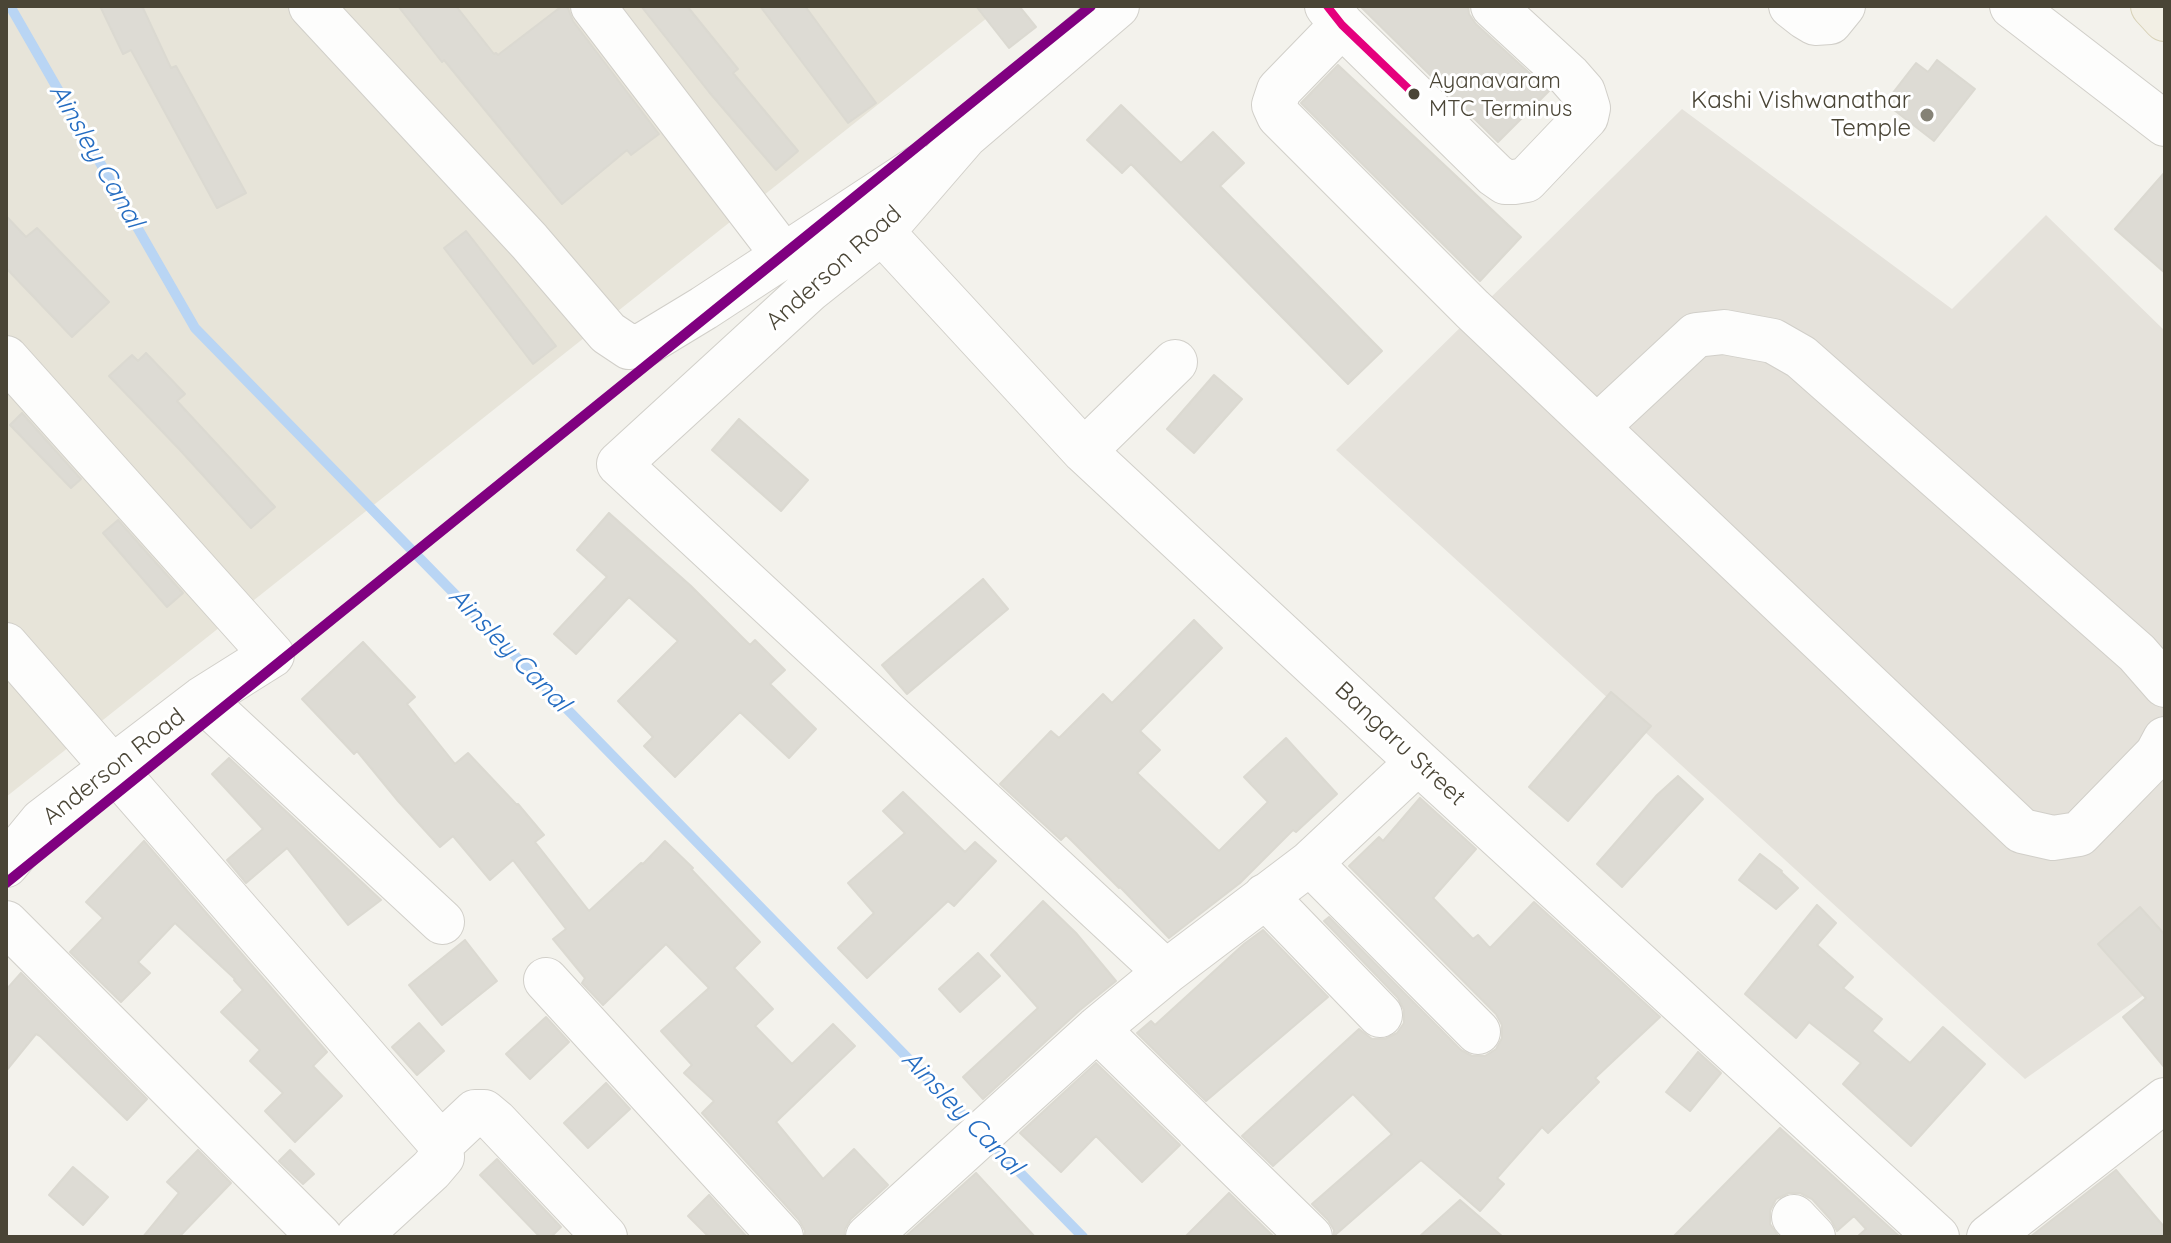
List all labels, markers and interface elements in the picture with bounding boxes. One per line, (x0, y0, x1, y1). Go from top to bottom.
place label: Ayanavaram MTC Terminus (1429, 68, 1572, 120)
water label: Ainsley Canal (42, 78, 150, 234)
marker: Ayanavaram MTC Terminus (1406, 86, 1422, 102)
place label: Kashi Vishwanathar Temple (1691, 87, 1911, 143)
marker: Kashi Vishwanathar Temple (1918, 106, 1936, 124)
street label: Anderson Road (760, 200, 908, 336)
water label: Ainsley Canal (442, 581, 576, 719)
street label: Bangaru Street (1329, 676, 1471, 812)
street label: Anderson Road (37, 703, 191, 831)
water label: Ainsley Canal (895, 1044, 1029, 1182)

